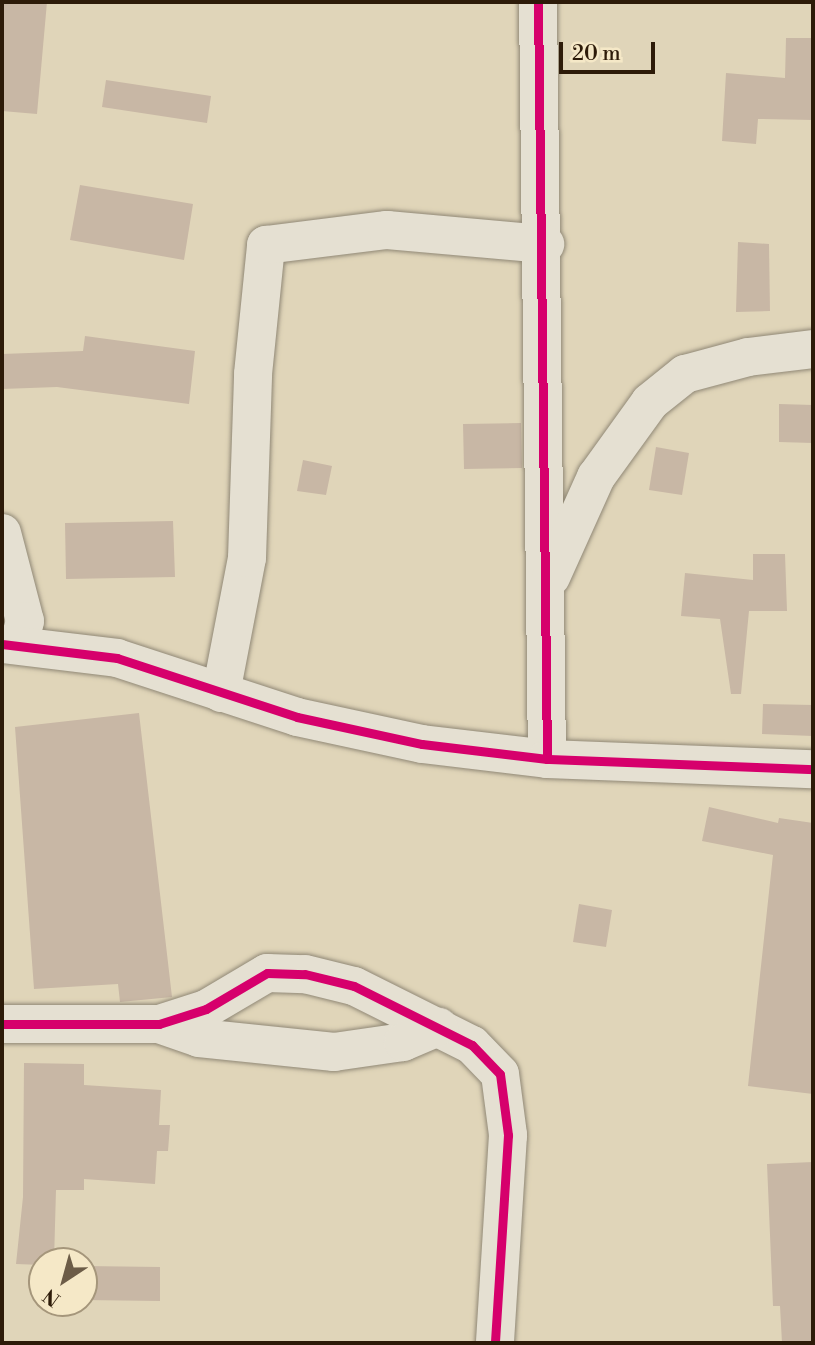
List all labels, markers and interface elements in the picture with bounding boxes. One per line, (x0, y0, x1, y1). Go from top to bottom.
scale bar (563, 28, 659, 72)
text: 20 m (572, 41, 621, 67)
north arrow (28, 1247, 98, 1317)
text: N (39, 1283, 65, 1311)

